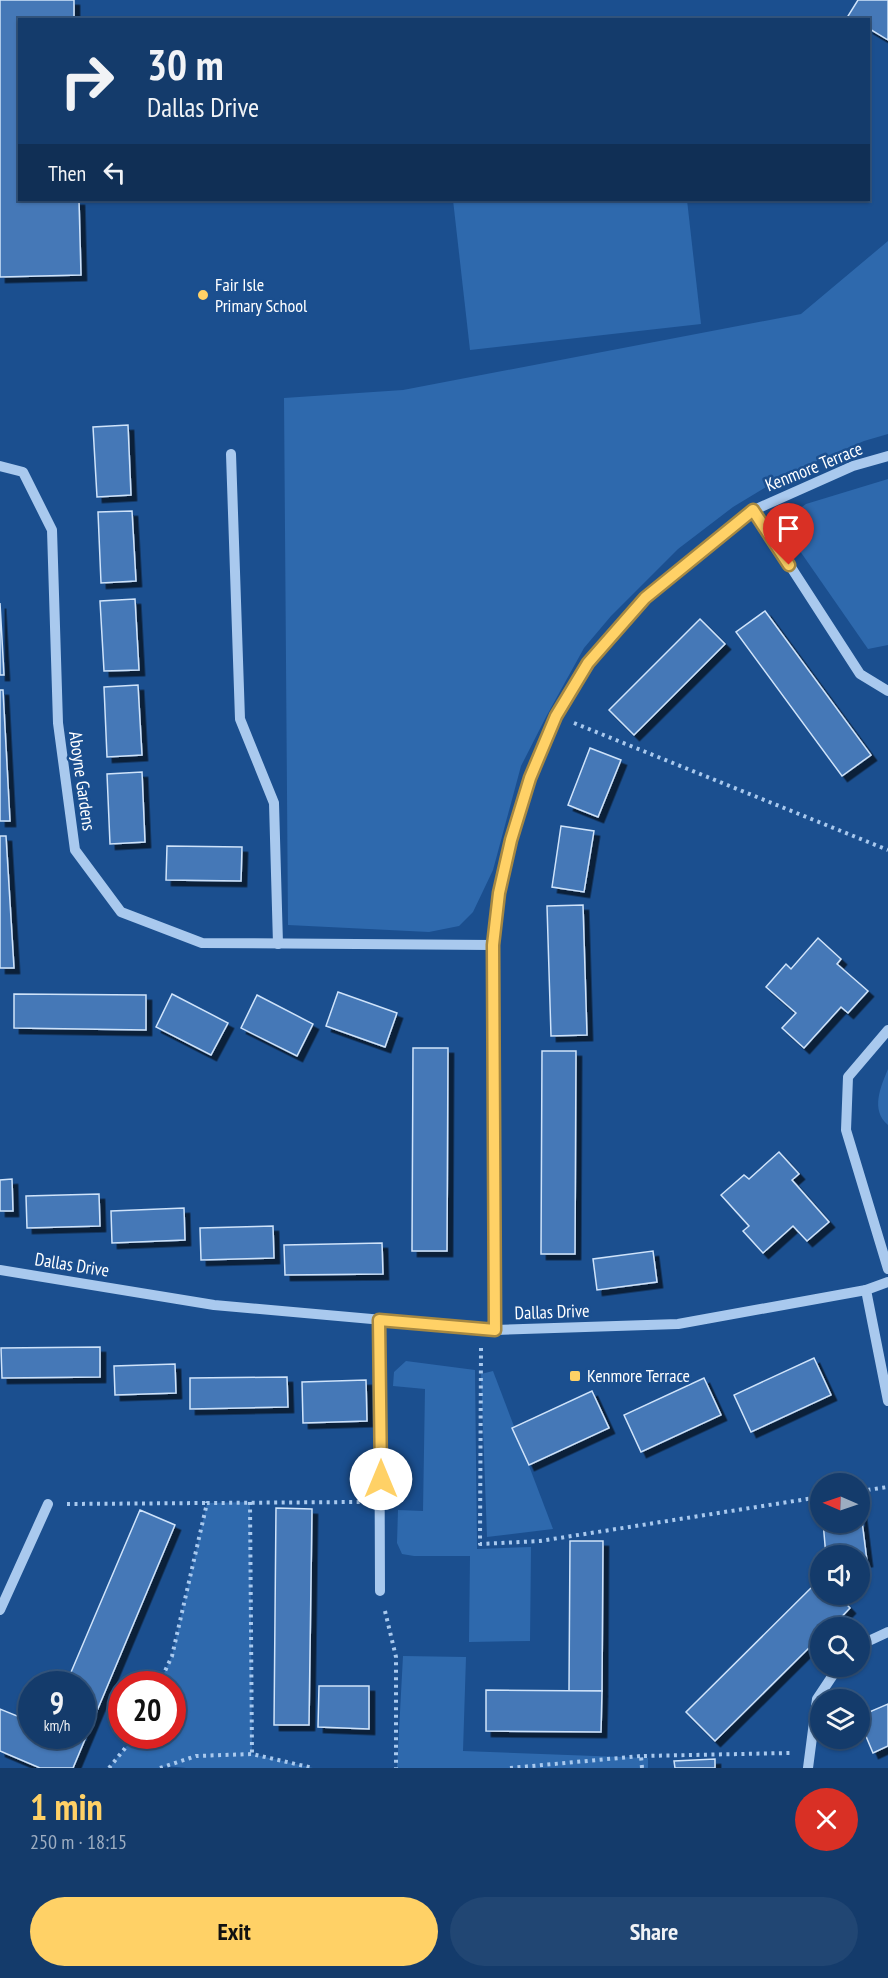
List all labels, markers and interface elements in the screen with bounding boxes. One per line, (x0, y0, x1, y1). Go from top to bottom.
text: 30 m (147, 37, 224, 92)
icon: right (48, 42, 126, 120)
text: Dallas Drive (147, 90, 259, 124)
icon: left (98, 156, 131, 189)
text: Then (48, 159, 86, 187)
place label: Fair Isle Primary School (215, 273, 308, 317)
marker: Fair Isle Primary School (196, 288, 210, 302)
street label: Kenmore Terrace (762, 437, 866, 496)
pin (763, 503, 814, 565)
icon: arrive (772, 512, 805, 545)
street label: Aboyne Gardens (64, 730, 101, 832)
street label: Dallas Drive (33, 1247, 111, 1282)
street label: Dallas Drive (514, 1299, 590, 1324)
place label: Kenmore Terrace (587, 1364, 690, 1387)
marker: Kenmore Terrace (568, 1369, 582, 1383)
position arrow (349, 1447, 413, 1511)
north arrow (810, 1473, 870, 1533)
map controls (810, 1473, 870, 1749)
button: sound (810, 1545, 870, 1605)
button: search (810, 1617, 870, 1677)
speed limit sign: 20 (108, 1671, 186, 1749)
text: 9 (50, 1683, 64, 1722)
button: layers (810, 1689, 870, 1749)
text: km/h (44, 1716, 70, 1735)
text: 1 min (30, 1783, 103, 1830)
button: close (795, 1788, 858, 1851)
text: 250 m · 18:15 (30, 1829, 127, 1855)
button: Exit (30, 1897, 438, 1966)
button: Share (450, 1897, 858, 1966)

